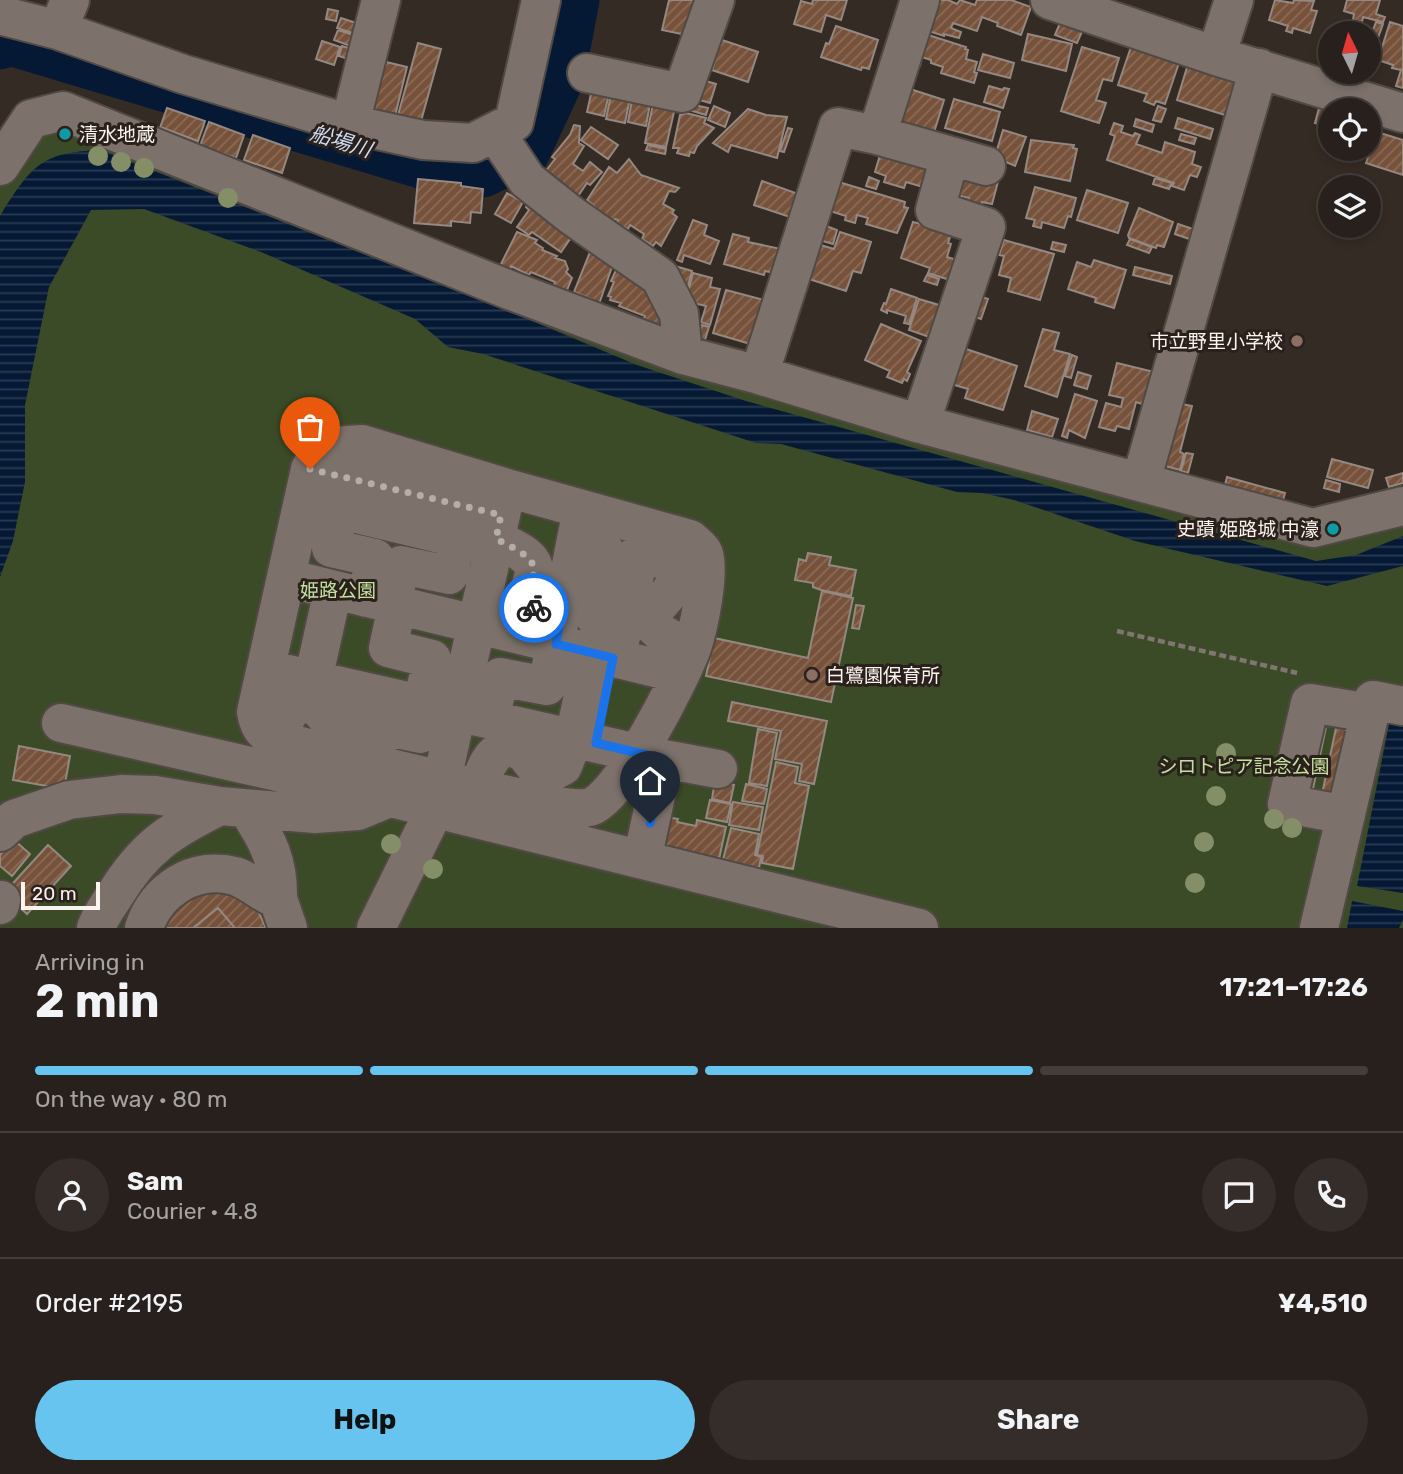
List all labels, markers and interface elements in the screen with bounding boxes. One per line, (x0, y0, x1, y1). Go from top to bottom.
north arrow (1318, 21, 1381, 84)
map controls (1318, 21, 1381, 238)
button: locate (1318, 98, 1381, 161)
water label: 船場川 (307, 120, 377, 163)
place label: 清水地蔵 (79, 123, 155, 146)
marker: 清水地蔵 (57, 126, 73, 142)
button: layers (1318, 175, 1381, 238)
place label: 市立野里小学校 (1150, 330, 1283, 353)
marker: 市立野里小学校 (1289, 333, 1305, 349)
pin (280, 397, 340, 469)
icon: bag (291, 408, 329, 446)
place label: 史蹟 姫路城 中濠 (1177, 518, 1319, 541)
marker: 史蹟 姫路城 中濠 (1325, 521, 1341, 537)
courier (499, 573, 569, 643)
park label: 姫路公園 (300, 579, 376, 602)
icon: bike (515, 589, 553, 627)
place label: 白鷺園保育所 (826, 664, 940, 687)
marker: 白鷺園保育所 (804, 667, 820, 683)
pin (620, 751, 680, 823)
park label: シロトピア記念公園 (1158, 755, 1330, 778)
icon: home (631, 762, 669, 800)
scale bar (21, 879, 100, 911)
text: 20 m (32, 882, 77, 905)
text: Arriving in (35, 948, 145, 976)
text: 17:21–17:26 (1219, 972, 1368, 1003)
text: 2 min (35, 974, 160, 1029)
text: On the way · 80 m (35, 1085, 227, 1113)
button: person (35, 1158, 109, 1232)
button: chat (1202, 1158, 1276, 1232)
button: phone (1294, 1158, 1368, 1232)
text: Sam (127, 1166, 183, 1197)
text: Courier · 4.8 (127, 1197, 258, 1225)
text: Order #2195 (35, 1288, 183, 1319)
text: ¥4,510 (1278, 1288, 1368, 1319)
button: Help (35, 1380, 695, 1460)
button: Share (709, 1380, 1368, 1460)

